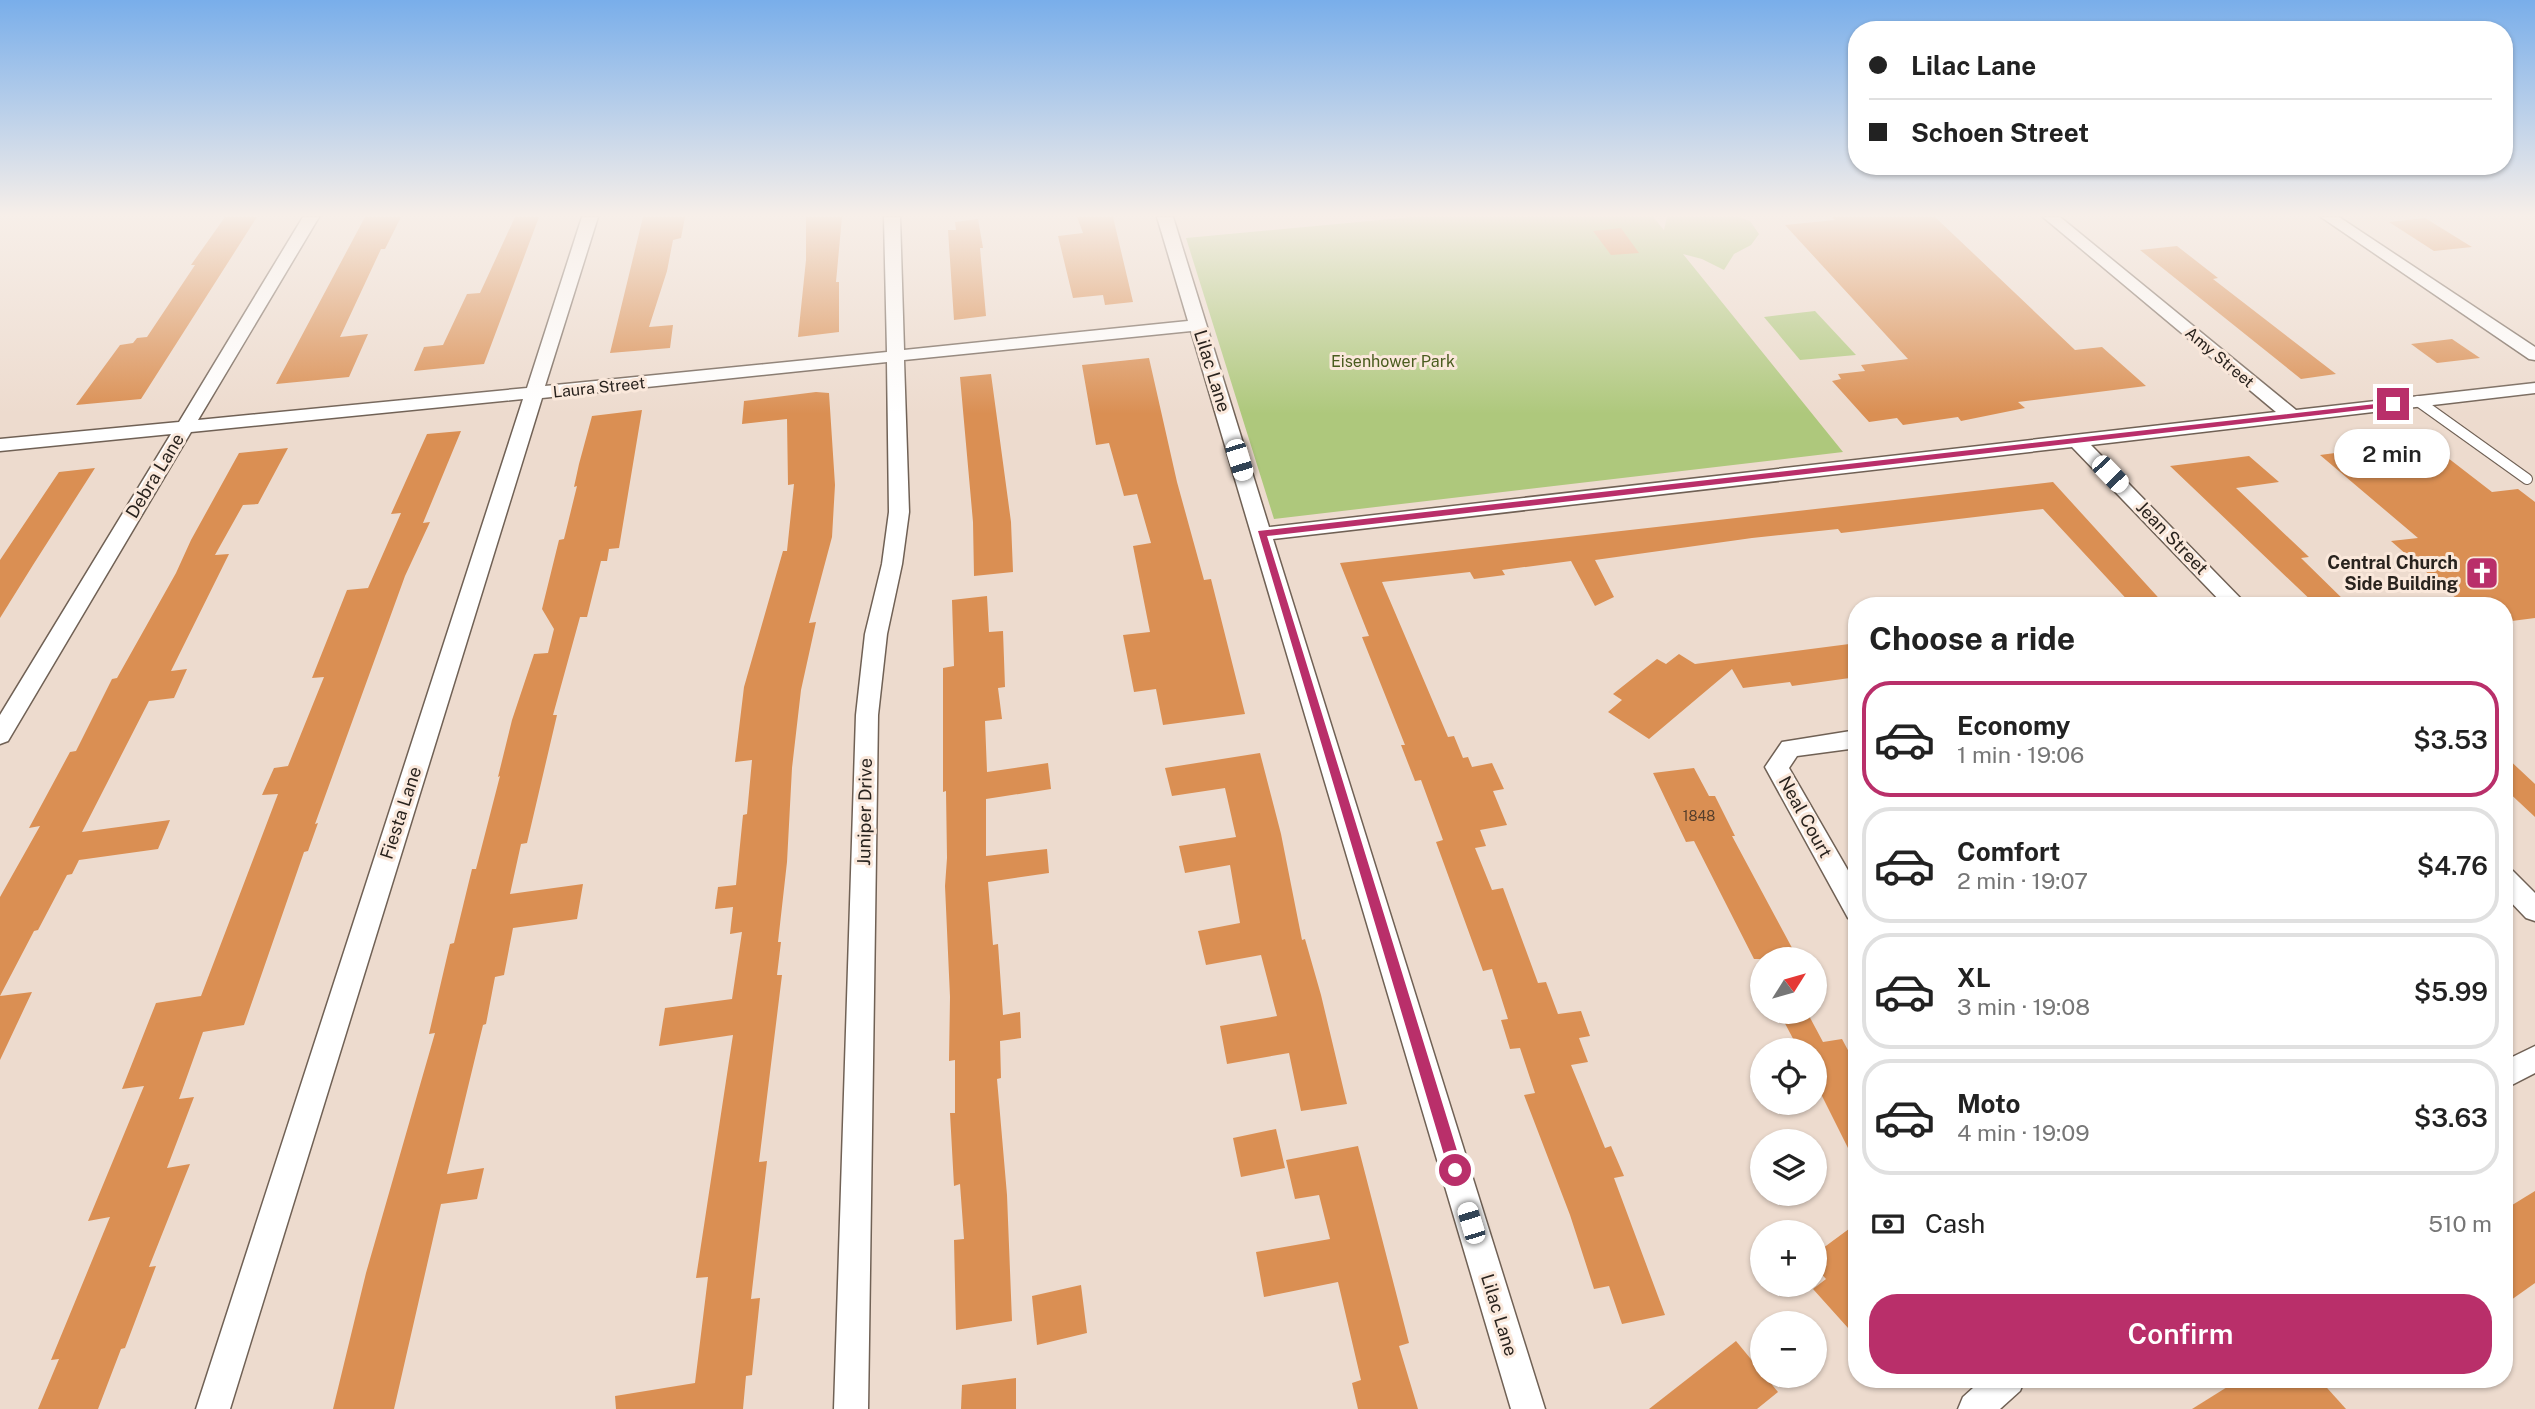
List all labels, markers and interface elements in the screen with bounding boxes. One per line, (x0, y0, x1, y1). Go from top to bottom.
text: Lilac Lane (1911, 50, 2036, 81)
text: Schoen Street (1911, 117, 2089, 148)
street label: Amy Street (2181, 323, 2258, 392)
street label: Lilac Lane (1190, 327, 1235, 415)
park label: Eisenhower Park (1331, 352, 1455, 371)
street label: Laura Street (552, 373, 646, 402)
route end (2377, 388, 2409, 420)
callout: 2 min (2335, 428, 2451, 478)
street label: Debra Lane (121, 430, 188, 522)
car (1223, 437, 1256, 483)
text: 2 min (2362, 440, 2422, 467)
car (2088, 452, 2133, 496)
street label: Jean Street (2132, 496, 2213, 579)
place label: Central Church Side Building (2327, 552, 2458, 594)
church icon: Central Church Side Building (2463, 554, 2501, 592)
text: Choose a ride (1869, 620, 2075, 657)
icon: car (1873, 708, 1936, 771)
text: Economy (1957, 710, 2070, 741)
text: $3.53 (2413, 724, 2488, 755)
text: 1 min · 19:06 (1957, 741, 2084, 768)
street label: Juniper Drive (853, 758, 876, 866)
street label: Fiesta Lane (376, 764, 425, 862)
street label: Neal Court (1774, 772, 1836, 861)
house number: 1848 (1683, 808, 1715, 824)
icon: car (1873, 834, 1936, 897)
text: Comfort (1957, 836, 2060, 867)
text: $4.76 (2417, 850, 2488, 881)
text: 2 min · 19:07 (1957, 867, 2088, 894)
north arrow (1750, 947, 1827, 1024)
map controls (1750, 947, 1827, 1388)
icon: car (1873, 960, 1936, 1023)
text: XL (1957, 962, 1991, 993)
text: $5.99 (2414, 976, 2488, 1007)
text: 3 min · 19:08 (1957, 993, 2090, 1020)
button: locate (1750, 1038, 1827, 1115)
icon: car (1873, 1086, 1936, 1149)
text: Moto (1957, 1088, 2020, 1119)
text: $3.63 (2414, 1102, 2488, 1133)
text: 4 min · 19:09 (1957, 1119, 2090, 1146)
button: layers (1750, 1129, 1827, 1206)
route start (1439, 1154, 1471, 1186)
car (1455, 1200, 1488, 1246)
icon: cash (1869, 1205, 1907, 1243)
text: Cash (1925, 1208, 1985, 1239)
text: 510 m (2428, 1210, 2492, 1237)
button: + (1750, 1220, 1827, 1297)
street label: Lilac Lane (1477, 1271, 1522, 1359)
button: Confirm (1869, 1294, 2492, 1374)
button: − (1750, 1311, 1827, 1388)

